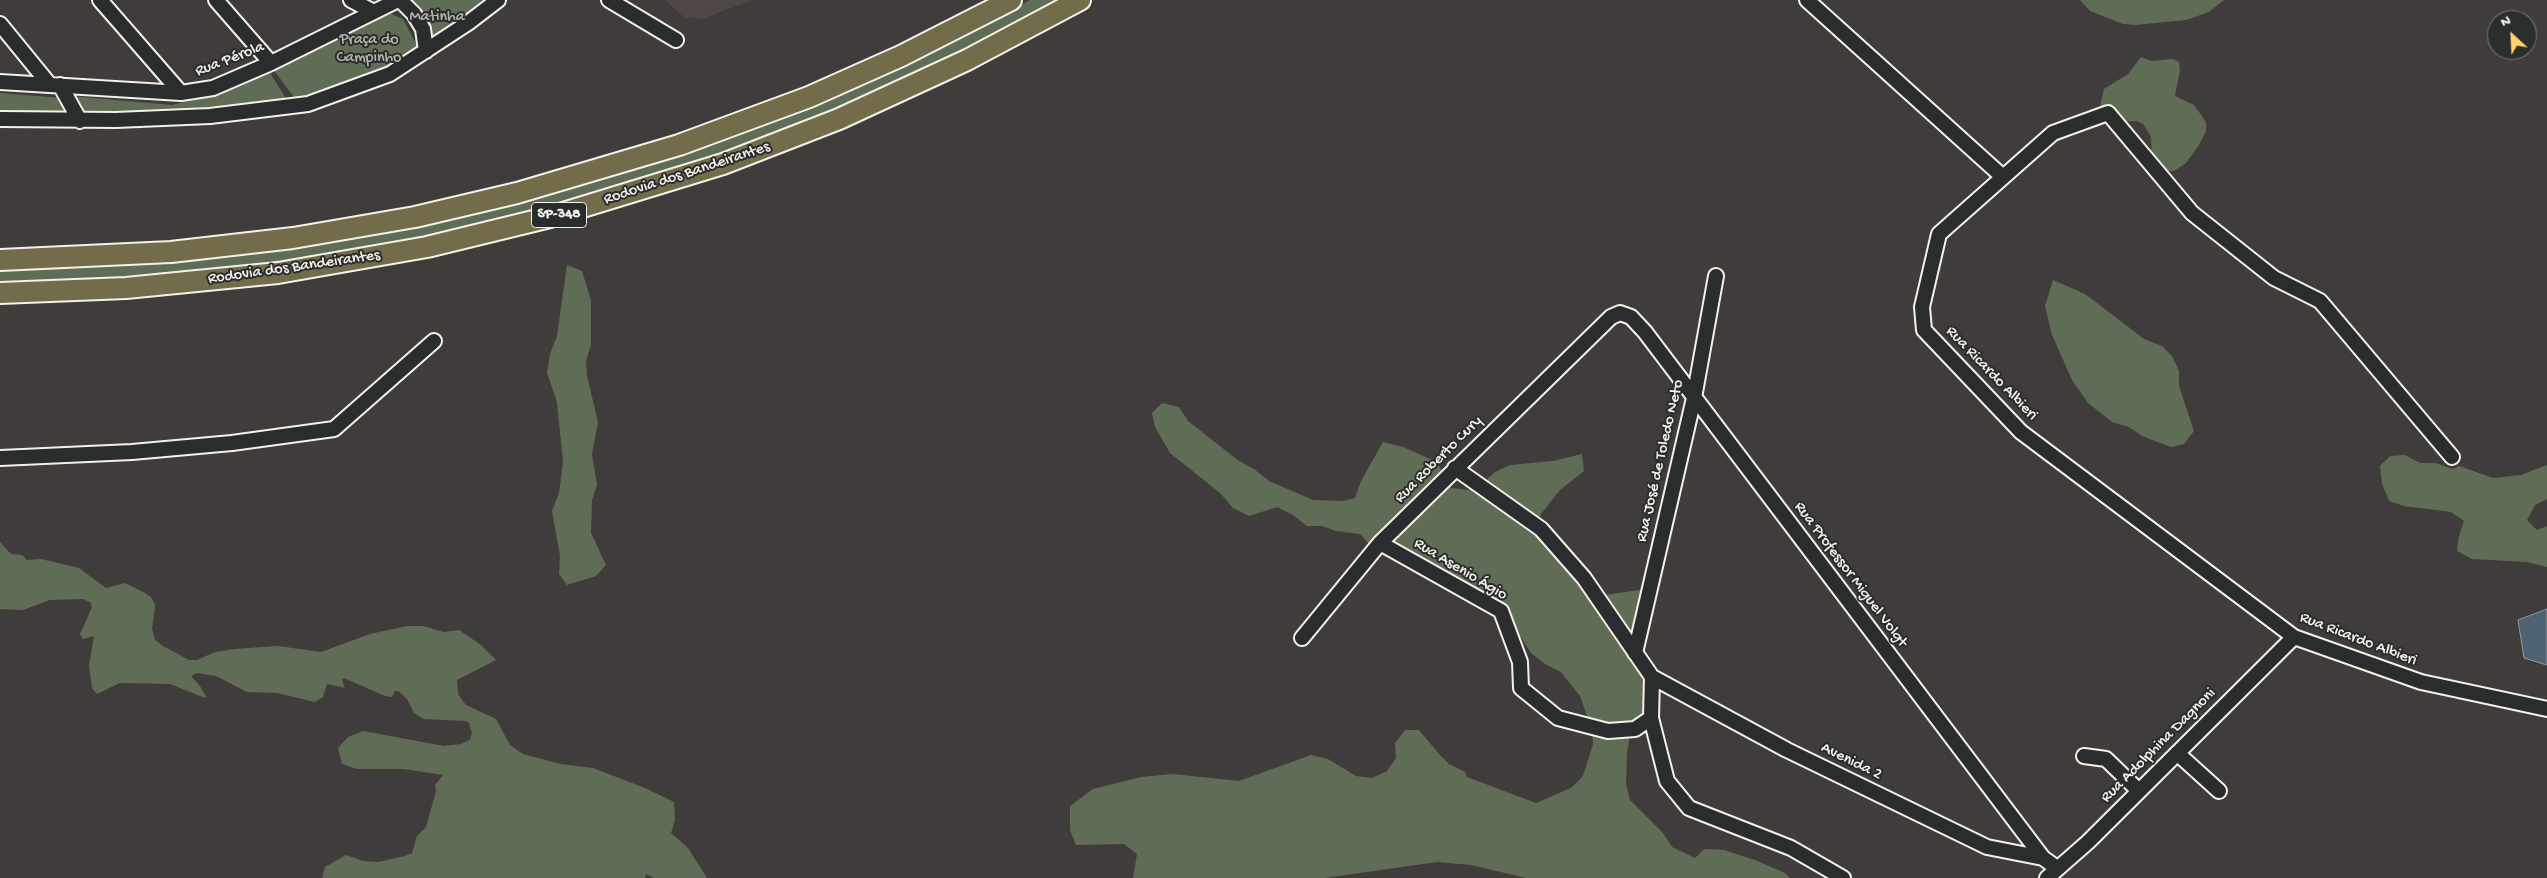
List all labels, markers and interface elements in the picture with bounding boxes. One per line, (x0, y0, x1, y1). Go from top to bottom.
park label: Matinha (409, 8, 465, 28)
north arrow (2487, 10, 2537, 60)
text: N (2498, 12, 2514, 31)
park label: Praça do Campinho (337, 31, 401, 69)
street label: Rua Pérola (193, 38, 267, 82)
street label: Rodovia dos Bandeirantes (602, 138, 772, 210)
road number: SP-348 (532, 202, 586, 228)
street label: Rodovia dos Bandeirantes (207, 246, 381, 290)
street label: Rua Ricardo Albieri (1941, 323, 2041, 425)
street label: Rua José de Toledo Neto (1633, 378, 1689, 544)
street label: Rua Roberto Cury (1391, 412, 1487, 508)
street label: Rua Professor Miguel Volgt (1789, 498, 1911, 652)
street label: Rua Asenio Ágio (1410, 535, 1510, 605)
street label: Rua Ricardo Albieri (2297, 609, 2419, 671)
street label: Rua Adolphina Dagnoni (2097, 684, 2221, 808)
street label: Avenida 2 (1817, 739, 1885, 785)

